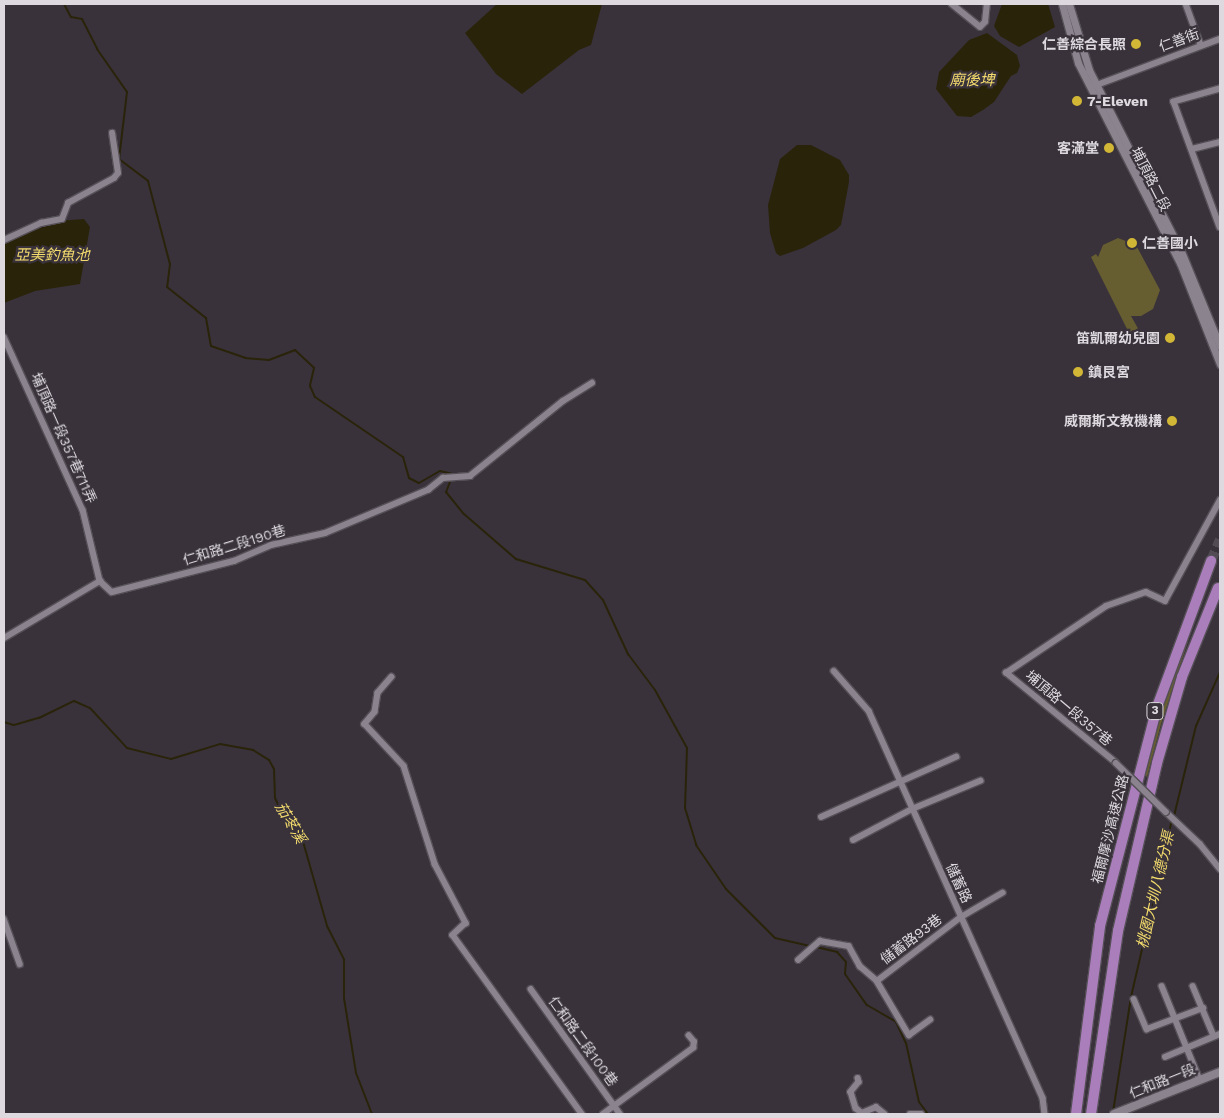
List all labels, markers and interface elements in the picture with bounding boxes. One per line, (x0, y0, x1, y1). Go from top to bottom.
street label: 仁善街 (1156, 25, 1202, 55)
place label: 仁善綜合長照 (1042, 36, 1126, 52)
marker: 仁善綜合長照 (1130, 38, 1142, 50)
water label: 廟後埤 (950, 72, 994, 90)
place label: 7-Eleven (1087, 93, 1148, 109)
marker: 7-Eleven (1071, 95, 1083, 107)
place label: 客滿堂 (1057, 140, 1099, 156)
marker: 客滿堂 (1103, 142, 1115, 154)
street label: 埔頂路二段 (1128, 144, 1174, 214)
place label: 仁善國小 (1142, 235, 1198, 251)
marker: 仁善國小 (1126, 237, 1138, 249)
water label: 亞美釣魚池 (15, 247, 89, 265)
place label: 笛凱爾幼兒園 (1076, 330, 1160, 346)
marker: 笛凱爾幼兒園 (1164, 332, 1176, 344)
place label: 鎮艮宮 (1088, 364, 1130, 380)
marker: 鎮艮宮 (1072, 366, 1084, 378)
street label: 埔頂路一段357巷711弄 (28, 370, 100, 506)
place label: 威爾斯文教機構 (1064, 413, 1162, 429)
marker: 威爾斯文教機構 (1166, 415, 1178, 427)
street label: 仁和路二段190巷 (180, 521, 288, 569)
street label: 埔頂路一段357巷 (1022, 667, 1116, 749)
road number: 3 (1146, 701, 1164, 720)
street label: 福爾摩沙高速公路 (1088, 773, 1132, 885)
water label: 茄苳溪 (271, 799, 309, 847)
water label: 桃園大圳八德分渠 (1134, 830, 1178, 950)
street label: 儲蓄路 (943, 860, 975, 906)
street label: 儲蓄路93巷 (877, 910, 945, 968)
street label: 仁和路二段100巷 (545, 993, 621, 1089)
street label: 仁和路一段 (1126, 1060, 1198, 1102)

